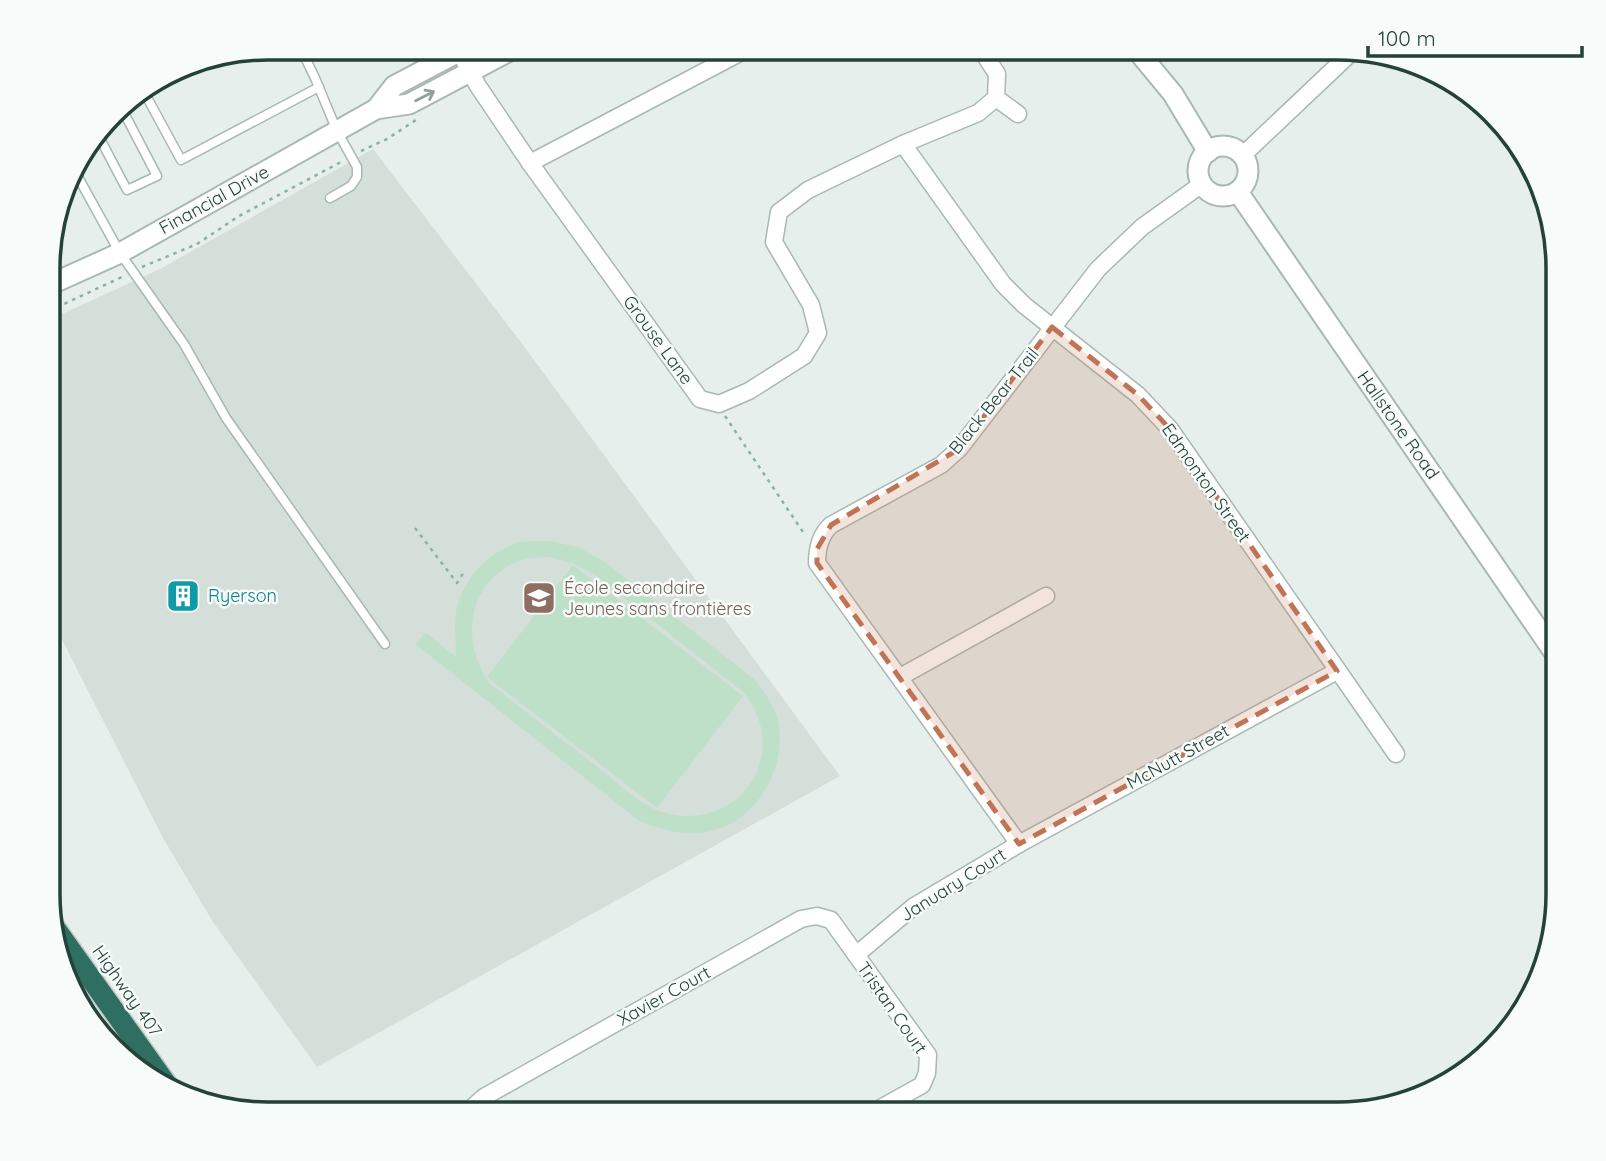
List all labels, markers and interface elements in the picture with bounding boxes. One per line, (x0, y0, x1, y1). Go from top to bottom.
scale bar (1368, 14, 1582, 58)
text: 100 m (1378, 25, 1436, 51)
one-way arrow (415, 88, 435, 102)
street label: Financial Drive (155, 160, 273, 239)
street label: Grouse Lane (618, 291, 698, 389)
street label: Black Bear Trail (944, 343, 1044, 459)
street label: Hallstone Road (1352, 366, 1444, 484)
street label: Edmonton Street (1157, 419, 1256, 547)
place label: École secondaire Jeunes sans frontières (564, 576, 751, 620)
building icon: Ryerson (164, 577, 202, 615)
school or university icon: École secondaire Jeunes sans frontières (520, 579, 558, 617)
place label: Ryerson (208, 584, 277, 607)
street label: McNutt Street (1122, 719, 1233, 794)
street label: January Court (895, 843, 1010, 926)
street label: Highway 407 (87, 941, 167, 1041)
street label: Tristan Court (852, 957, 933, 1058)
street label: Xavier Court (613, 961, 714, 1031)

